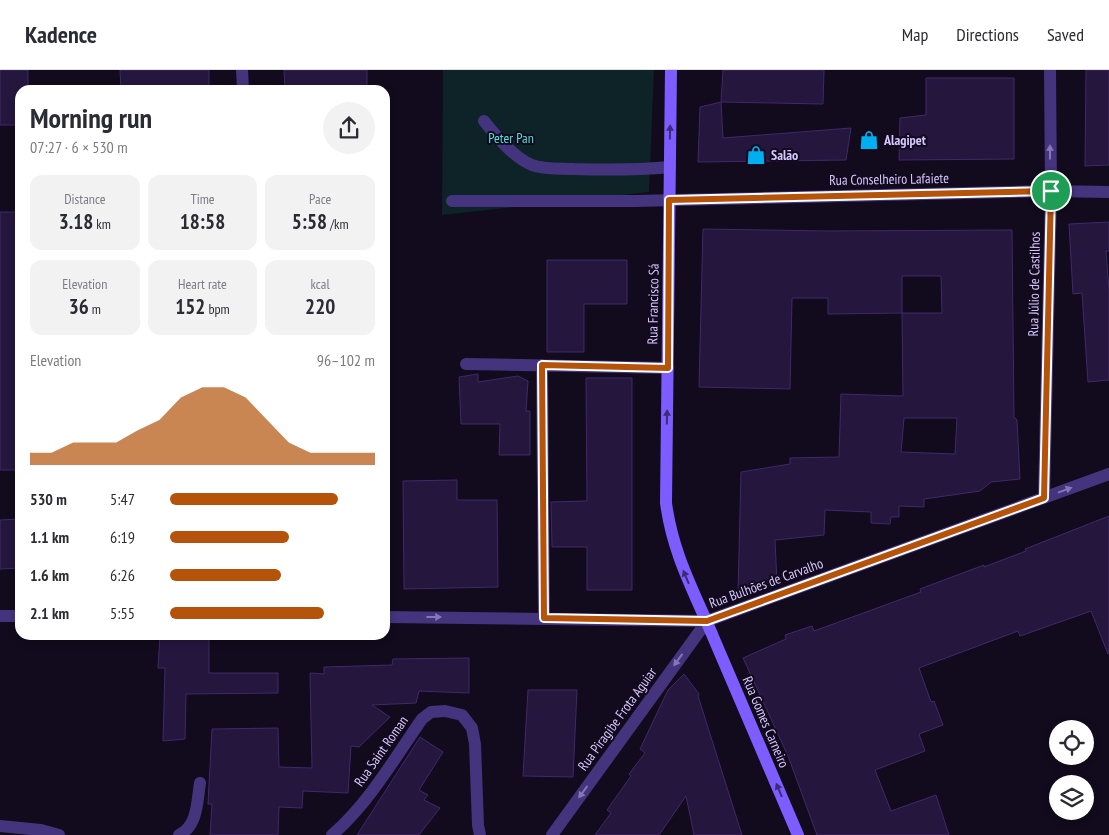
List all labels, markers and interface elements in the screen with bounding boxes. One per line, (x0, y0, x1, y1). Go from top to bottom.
text: Kadence (25, 19, 97, 50)
text: Map (902, 23, 928, 46)
text: Directions (956, 23, 1019, 46)
text: Saved (1047, 23, 1084, 46)
text: Morning run (30, 99, 152, 136)
button: share (323, 102, 375, 154)
one-way arrow (666, 124, 674, 140)
park label: Peter Pan (488, 129, 534, 147)
shop icon: Alagipet (858, 129, 880, 151)
place label: Alagipet (883, 131, 926, 149)
text: 07:27 · 6 × 530 m (30, 137, 128, 157)
one-way arrow (1046, 143, 1054, 159)
shop icon: Salão (745, 144, 767, 166)
place label: Salão (771, 146, 798, 164)
street label: Rua Conselheiro Lafaiete (829, 169, 949, 189)
pin (1030, 170, 1072, 212)
icon: arrive (1037, 177, 1065, 205)
text: Distance (64, 190, 105, 208)
text: Time (190, 190, 215, 208)
text: Pace (309, 190, 331, 208)
text: 3.18 (59, 208, 93, 235)
text: 18:58 (180, 208, 225, 235)
text: 5:58 (292, 208, 327, 235)
text: km (93, 215, 111, 233)
text: /km (327, 215, 349, 233)
street label: Rua Júlio de Castilhos (1024, 231, 1044, 336)
street label: Rua Francisco Sá (643, 263, 663, 345)
text: Elevation (62, 275, 107, 293)
text: Heart rate (178, 275, 227, 293)
text: kcal (311, 275, 330, 293)
text: 36 (69, 293, 89, 320)
text: 152 (175, 293, 205, 320)
text: 220 (305, 293, 335, 320)
text: m (89, 300, 101, 318)
text: bpm (205, 300, 230, 318)
text: Elevation (30, 350, 81, 370)
text: 96–102 m (317, 350, 375, 370)
one-way arrow (663, 409, 671, 425)
one-way arrow (1058, 486, 1073, 494)
text: 530 m (30, 489, 67, 509)
text: 5:47 (110, 489, 135, 509)
text: 1.1 km (30, 527, 69, 547)
text: 6:19 (110, 527, 135, 547)
street label: Rua Bulhões de Carvalho (707, 554, 825, 612)
text: 1.6 km (30, 565, 69, 585)
text: 6:26 (110, 565, 135, 585)
one-way arrow (682, 570, 690, 584)
text: 2.1 km (30, 603, 69, 623)
text: 5:55 (110, 603, 135, 623)
one-way arrow (426, 613, 442, 621)
one-way arrow (673, 654, 683, 667)
street label: Rua Piragibe Frota Aguiar (574, 664, 660, 774)
street label: Rua Gomes Carneiro (739, 674, 793, 770)
street label: Rua Saint Roman (350, 712, 412, 790)
map controls (1049, 720, 1094, 820)
button: locate (1049, 720, 1094, 765)
button: layers (1049, 775, 1094, 820)
one-way arrow (775, 783, 783, 797)
one-way arrow (578, 785, 588, 799)

